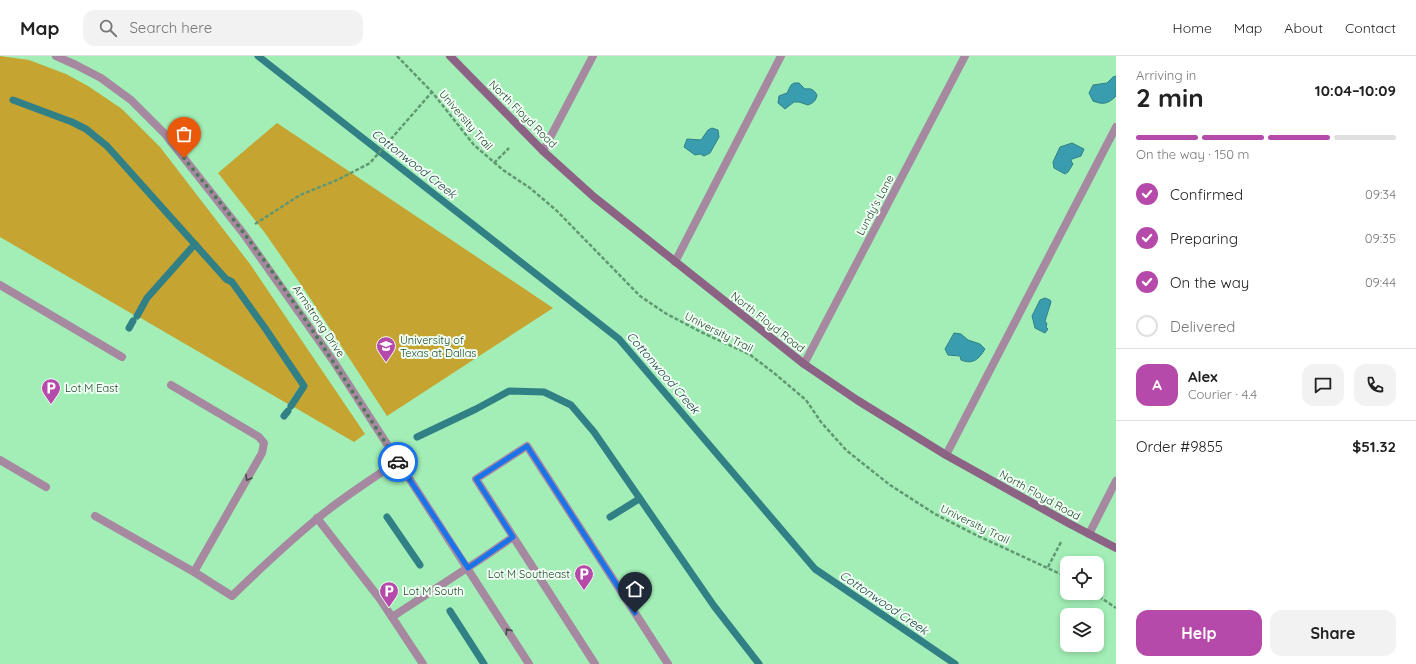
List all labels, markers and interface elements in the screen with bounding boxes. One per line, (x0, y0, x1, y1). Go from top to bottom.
search box (83, 10, 363, 46)
text: Map (20, 16, 59, 40)
icon: search (97, 17, 119, 39)
text: Search here (129, 18, 212, 37)
text: Home (1173, 19, 1212, 37)
text: Map (1234, 19, 1262, 37)
text: About (1284, 19, 1323, 37)
text: Contact (1345, 19, 1396, 37)
text: Arriving in (1136, 67, 1196, 83)
street label: North Floyd Road (486, 77, 560, 151)
text: 2 min (1136, 81, 1204, 114)
text: 10:04–10:09 (1315, 81, 1396, 100)
street label: University Trail (436, 87, 496, 153)
pin (167, 117, 201, 158)
icon: bag (173, 123, 195, 145)
water label: Cottonwood Creek (369, 126, 461, 202)
text: On the way · 150 m (1136, 146, 1249, 162)
street label: Lundy's Lane (853, 172, 897, 238)
icon: check (1136, 183, 1158, 205)
text: Confirmed (1170, 185, 1243, 204)
text: 09:34 (1365, 186, 1396, 202)
icon: check (1136, 227, 1158, 249)
text: Preparing (1170, 229, 1238, 248)
text: 09:35 (1365, 230, 1396, 246)
icon: check (1136, 271, 1158, 293)
text: On the way (1170, 273, 1249, 292)
text: 09:44 (1365, 274, 1396, 290)
street label: Armstrong Drive (290, 282, 348, 360)
street label: North Floyd Road (728, 289, 808, 355)
street label: University Trail (682, 309, 756, 355)
text: Delivered (1170, 317, 1235, 336)
water label: Cottonwood Creek (624, 329, 704, 418)
place label: University of Texas at Dallas (400, 333, 476, 360)
school or university icon: University of Texas at Dallas (375, 335, 397, 363)
button: chat (1302, 364, 1344, 406)
button: phone (1354, 364, 1396, 406)
text: Alex (1188, 367, 1218, 386)
text: A (1152, 375, 1162, 394)
parking icon: Lot M East (40, 377, 62, 405)
place label: Lot M East (65, 381, 118, 395)
text: Courier · 4.4 (1188, 386, 1257, 402)
text: Order #9855 (1136, 437, 1223, 456)
text: $51.32 (1352, 437, 1396, 456)
courier (378, 442, 418, 482)
icon: car (387, 451, 409, 473)
street label: North Floyd Road (997, 467, 1083, 523)
one-way arrow (245, 474, 252, 481)
street label: University Trail (938, 501, 1012, 547)
map controls (1060, 556, 1104, 652)
button: locate (1060, 556, 1104, 600)
parking icon: Lot M Southeast (573, 563, 595, 591)
place label: Lot M Southeast (488, 567, 570, 581)
water label: Cottonwood Creek (837, 567, 933, 639)
pin (618, 572, 652, 613)
icon: home (624, 578, 646, 600)
parking icon: Lot M South (378, 580, 400, 608)
place label: Lot M South (403, 584, 463, 598)
button: layers (1060, 608, 1104, 652)
button: Help (1136, 610, 1262, 656)
button: Share (1270, 610, 1396, 656)
one-way arrow (505, 628, 513, 635)

